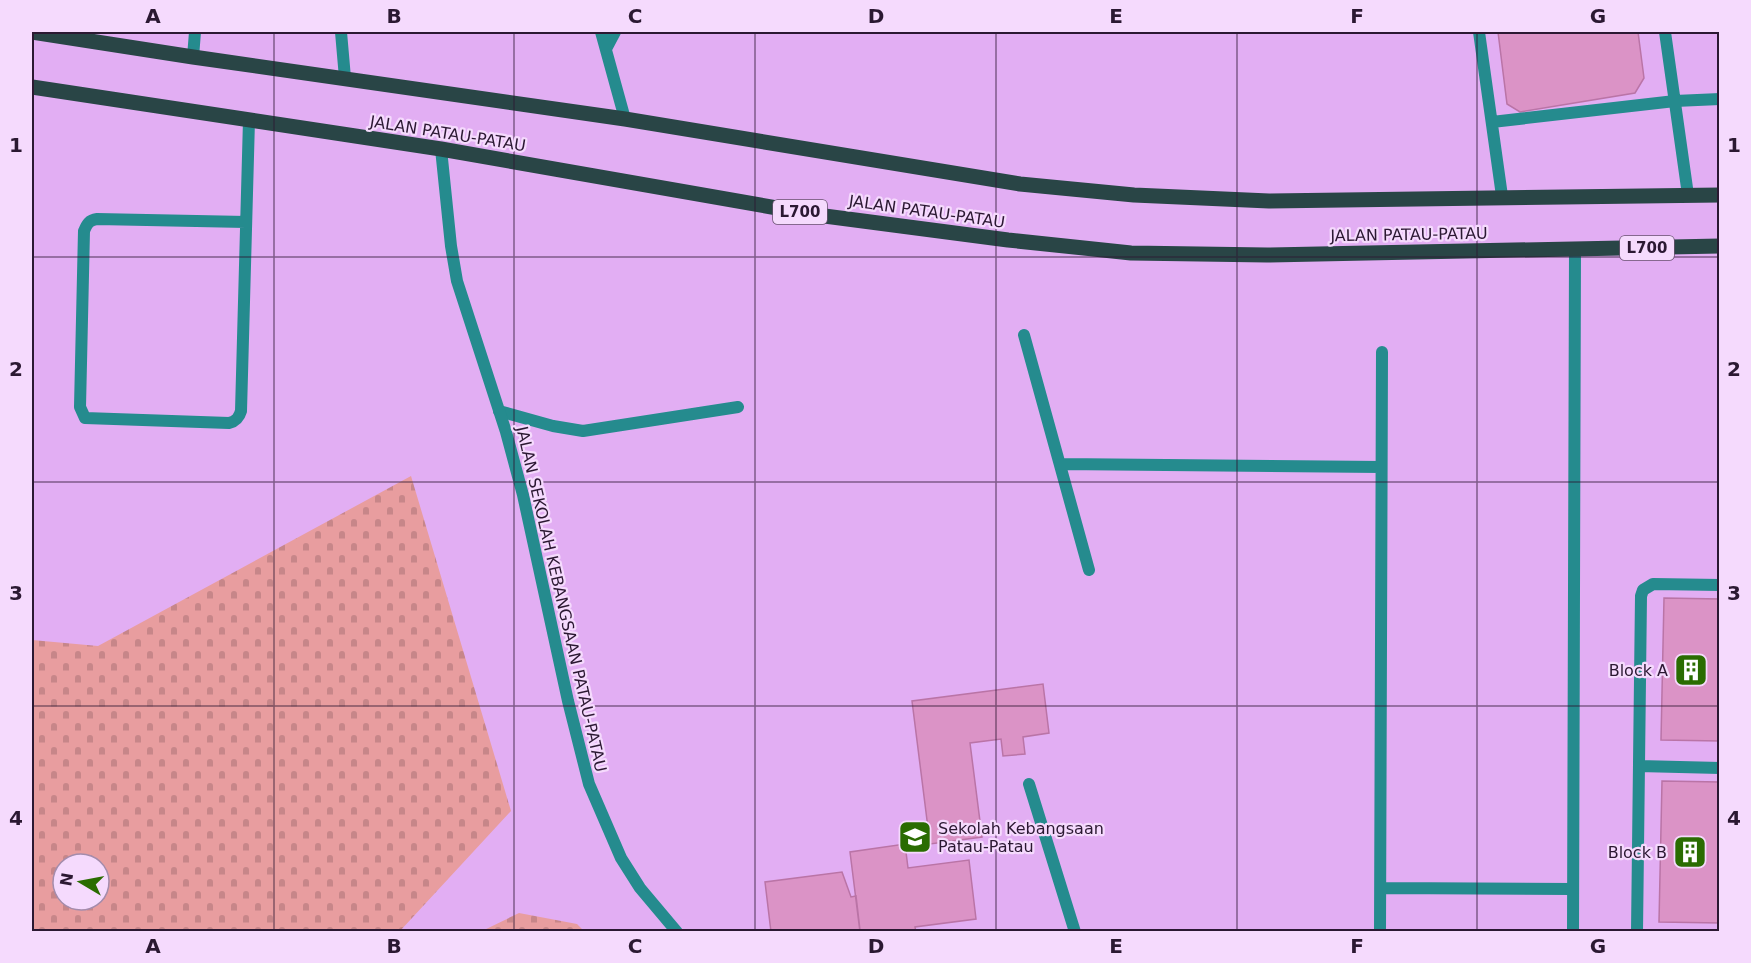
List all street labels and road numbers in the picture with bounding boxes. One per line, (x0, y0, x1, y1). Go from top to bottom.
street label: JALAN PATAU-PATAU (368, 112, 527, 155)
street label: JALAN PATAU-PATAU (847, 191, 1006, 232)
road number: L700 (773, 200, 827, 224)
street label: JALAN PATAU-PATAU (1329, 224, 1488, 245)
road number: L700 (1620, 236, 1674, 260)
street label: JALAN SEKOLAH KEBANGSAAN PATAU-PATAU (512, 424, 611, 774)

